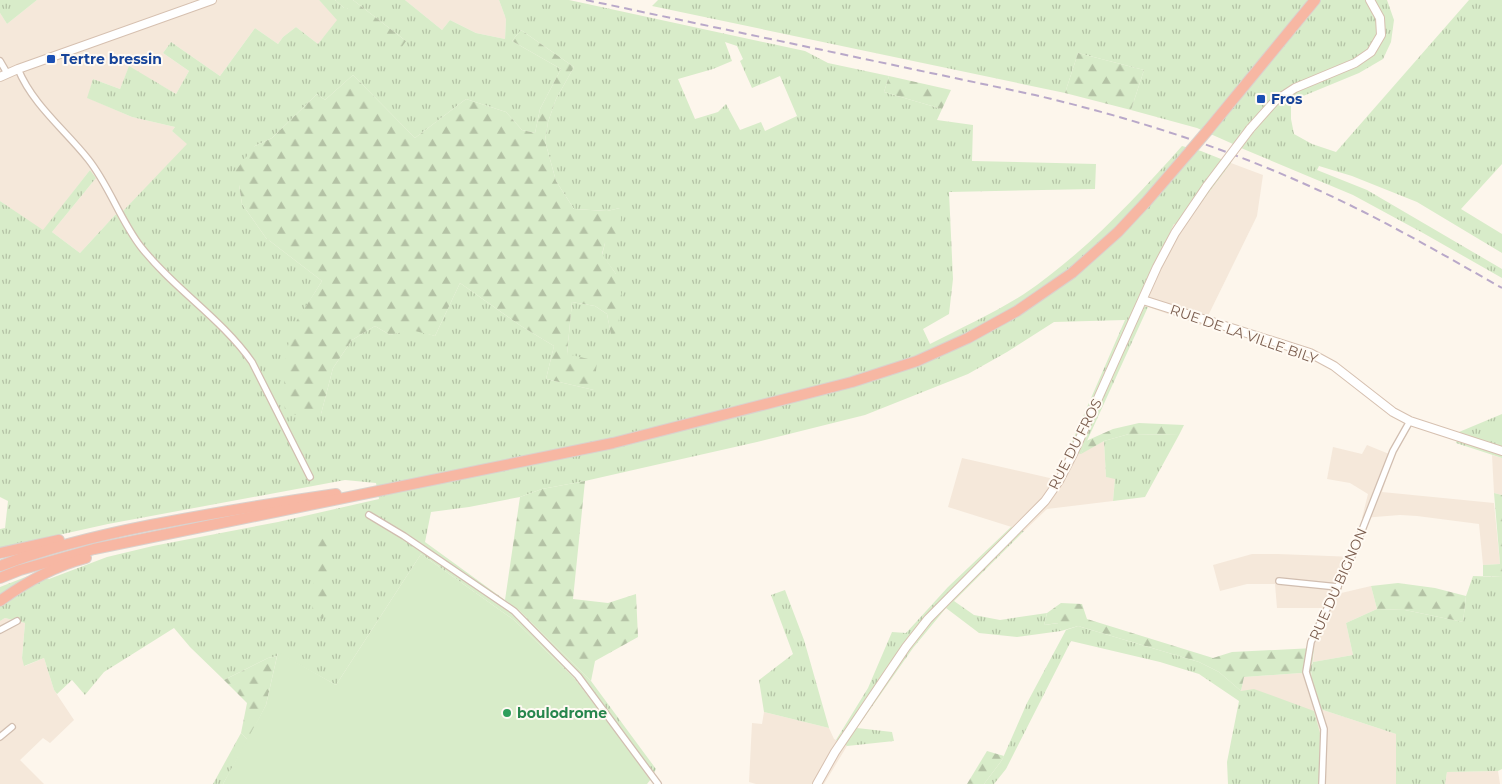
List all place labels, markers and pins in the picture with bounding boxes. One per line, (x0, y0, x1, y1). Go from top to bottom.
place label: Tertre bressin (61, 50, 162, 68)
marker: Tertre bressin (45, 53, 57, 65)
place label: Fros (1271, 90, 1303, 108)
marker: Fros (1255, 93, 1267, 105)
place label: boulodrome (517, 704, 607, 722)
marker: boulodrome (501, 707, 513, 719)

